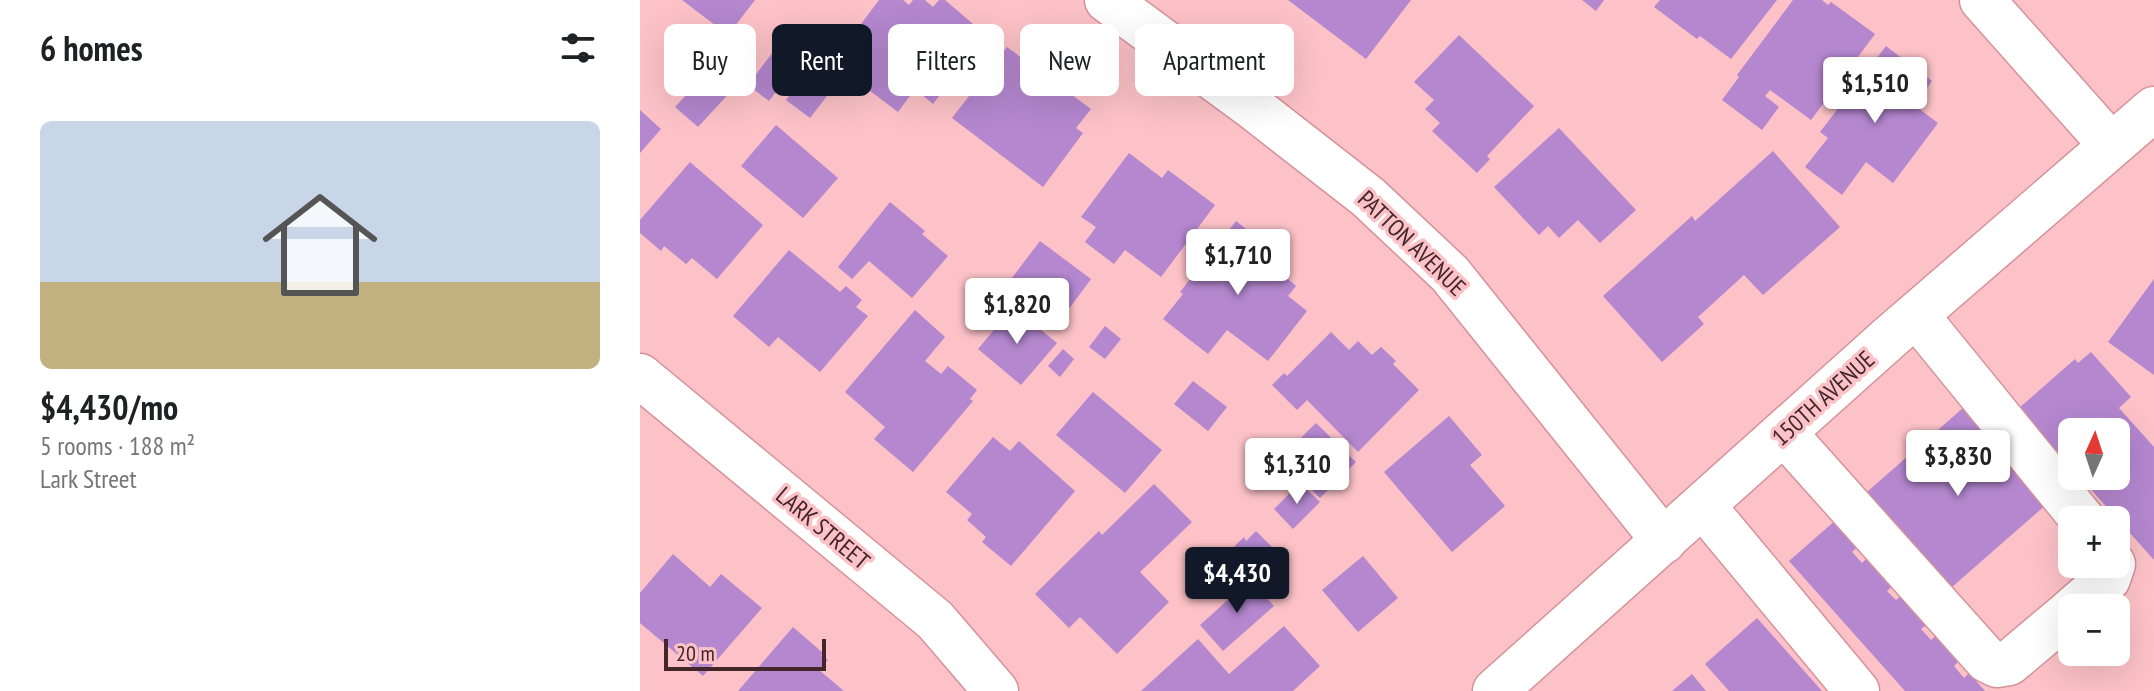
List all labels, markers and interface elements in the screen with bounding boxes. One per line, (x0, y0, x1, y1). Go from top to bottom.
chip: Buy (664, 24, 756, 96)
chip: Rent (772, 24, 872, 96)
chip: Filters (888, 24, 1004, 96)
chip: New (1020, 24, 1119, 96)
chip: Apartment (1135, 24, 1294, 96)
text: 6 homes (40, 26, 143, 70)
icon: filters (556, 26, 600, 70)
pin: $1,510 (1810, 57, 1940, 125)
text: $1,510 (1841, 66, 1909, 99)
icon: home (248, 173, 392, 317)
street label: PATTON AVENUE (1351, 184, 1473, 302)
pin: $1,710 (1173, 229, 1303, 297)
text: $1,710 (1204, 238, 1272, 271)
pin: $1,820 (952, 278, 1082, 346)
text: $1,820 (983, 287, 1051, 320)
street label: 150TH AVENUE (1765, 344, 1881, 452)
text: $4,430/mo (40, 385, 178, 429)
north arrow (2058, 418, 2130, 490)
map controls (2058, 418, 2130, 666)
text: 5 rooms · 188 m² (40, 429, 195, 462)
pin: $3,830 (1893, 430, 2023, 498)
pin: $1,310 (1232, 438, 1362, 506)
text: $3,830 (1924, 439, 1992, 472)
text: $1,310 (1263, 447, 1331, 480)
text: Lark Street (40, 462, 137, 495)
street label: LARK STREET (770, 480, 877, 576)
button: + (2058, 506, 2130, 578)
pin: $4,430 (1172, 547, 1302, 615)
text: $4,430 (1203, 556, 1271, 589)
button: − (2058, 594, 2130, 666)
scale bar (664, 635, 826, 671)
text: 20 m (676, 639, 715, 667)

